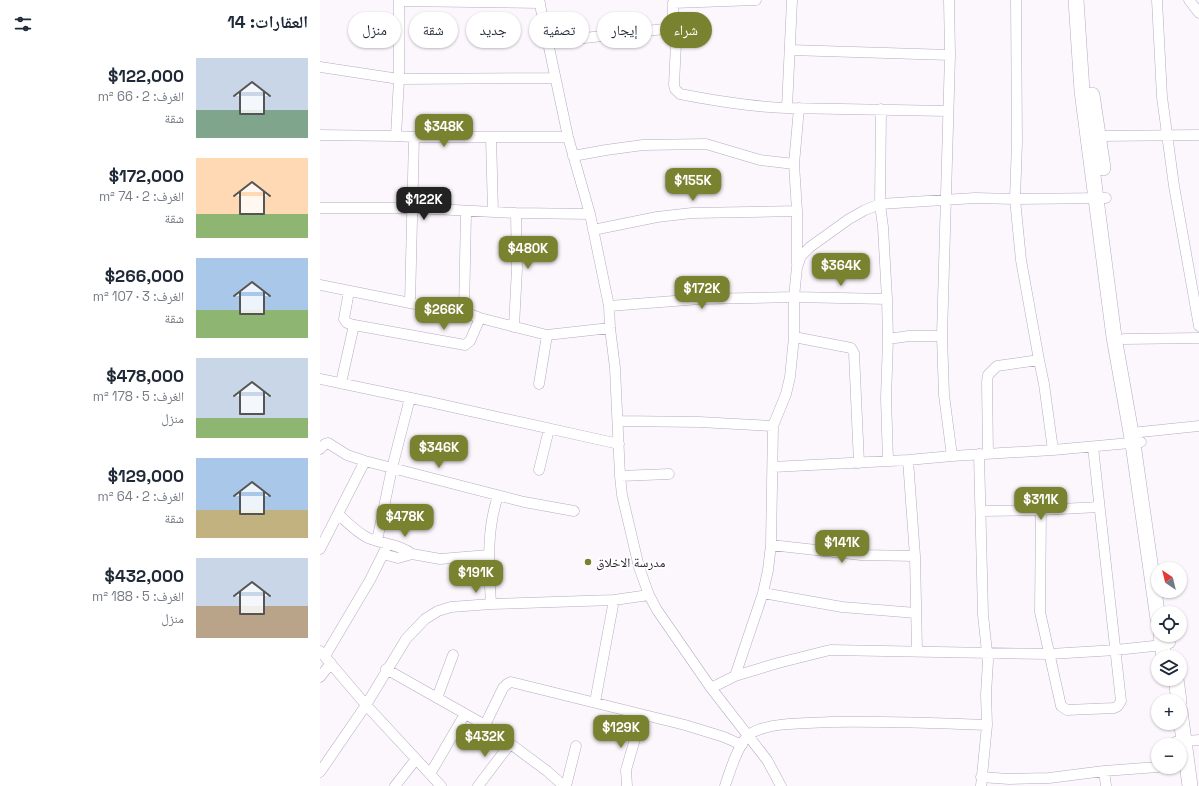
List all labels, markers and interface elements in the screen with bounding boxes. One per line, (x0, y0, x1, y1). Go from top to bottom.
text: العقارات: 14 (227, 11, 308, 33)
chip: منزل (348, 12, 401, 48)
chip: شقة (409, 12, 458, 48)
chip: جديد (466, 12, 521, 48)
chip: تصفية (529, 12, 589, 48)
chip: إيجار (597, 12, 652, 48)
chip: شراء (660, 12, 712, 48)
icon: filters (12, 13, 34, 35)
text: $122,000 (108, 65, 184, 87)
icon: home (228, 74, 276, 122)
text: الغرف: 2 · 66 m² (98, 88, 184, 105)
text: شقة (165, 110, 184, 127)
pin: $348K (416, 114, 472, 148)
text: $348K (424, 118, 464, 135)
text: $172,000 (109, 165, 184, 187)
pin: $155K (665, 168, 721, 202)
text: $155K (674, 172, 712, 189)
icon: home (228, 174, 276, 222)
pin: $122K (396, 187, 452, 221)
text: الغرف: 2 · 74 m² (99, 188, 184, 205)
text: $122K (405, 191, 443, 208)
text: شقة (165, 210, 184, 227)
pin: $480K (500, 236, 556, 270)
text: $480K (508, 240, 548, 257)
pin: $364K (813, 253, 869, 287)
text: $364K (821, 257, 861, 274)
text: $266,000 (105, 265, 184, 287)
icon: home (228, 274, 276, 322)
pin: $172K (674, 276, 730, 310)
text: $172K (684, 280, 720, 297)
text: الغرف: 3 · 107 m² (93, 288, 184, 305)
pin: $266K (416, 297, 472, 331)
text: $266K (424, 301, 464, 318)
text: شقة (165, 310, 184, 327)
text: $478,000 (106, 365, 184, 387)
icon: home (228, 374, 276, 422)
text: الغرف: 5 · 178 m² (93, 388, 184, 405)
text: منزل (161, 410, 184, 427)
pin: $346K (411, 435, 467, 469)
text: $346K (419, 439, 459, 456)
text: $129,000 (108, 465, 184, 487)
icon: home (228, 474, 276, 522)
pin: $311K (1013, 487, 1069, 521)
text: الغرف: 2 · 64 m² (98, 488, 184, 505)
text: $311K (1023, 491, 1059, 508)
pin: $478K (377, 504, 433, 538)
text: $478K (386, 508, 424, 525)
text: شقة (165, 510, 184, 527)
pin: $141K (814, 530, 870, 564)
text: $141K (824, 534, 860, 551)
place label: مدرسة الاخلاق (596, 554, 665, 571)
marker: مدرسة الاخلاق (583, 557, 593, 567)
pin: $191K (448, 560, 504, 594)
north arrow (1151, 562, 1187, 598)
map controls (1151, 562, 1187, 774)
text: $191K (458, 564, 494, 581)
text: $432,000 (105, 565, 184, 587)
icon: home (228, 574, 276, 622)
text: الغرف: 5 · 188 m² (92, 588, 184, 605)
button: locate (1151, 606, 1187, 642)
text: منزل (161, 610, 184, 627)
button: layers (1151, 650, 1187, 686)
button: + (1151, 694, 1187, 730)
pin: $129K (593, 715, 649, 749)
text: $129K (602, 719, 640, 736)
pin: $432K (457, 724, 513, 758)
text: $432K (465, 728, 505, 745)
button: − (1151, 738, 1187, 774)

